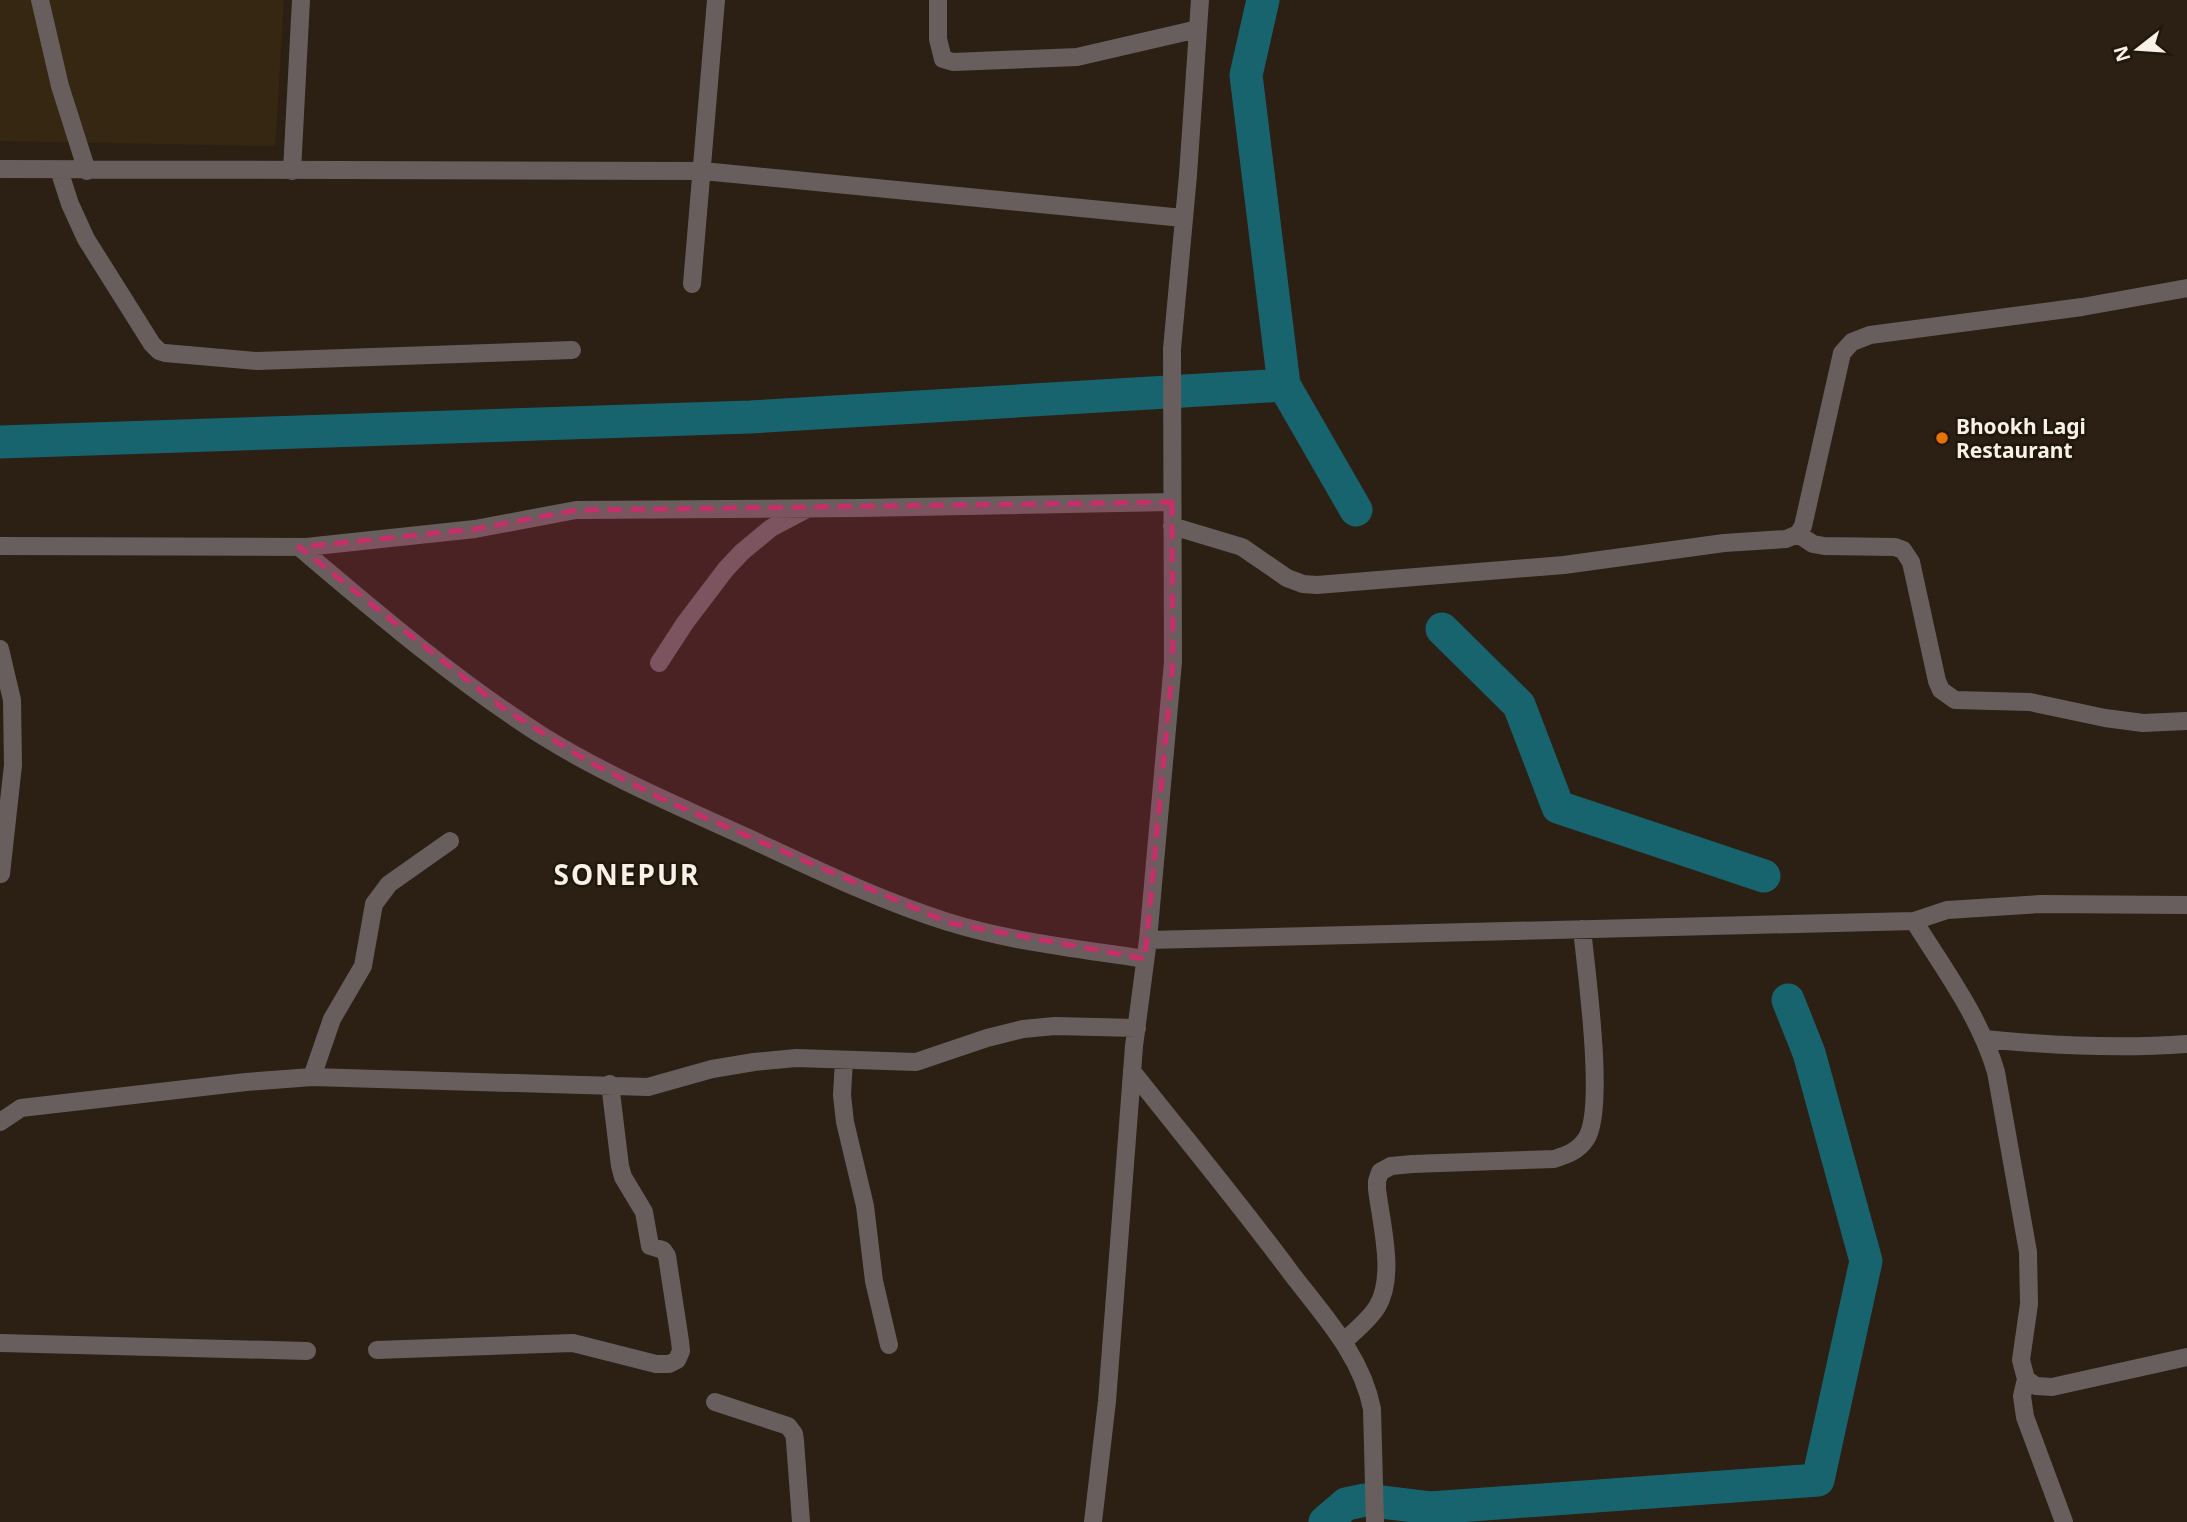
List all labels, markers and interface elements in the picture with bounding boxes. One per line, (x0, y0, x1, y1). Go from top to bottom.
north arrow (2103, 14, 2173, 84)
text: N (2107, 43, 2136, 65)
place label: Bhookh Lagi Restaurant (1956, 412, 2086, 464)
marker: Bhookh Lagi Restaurant (1934, 430, 1950, 446)
district label: SONEPUR (554, 855, 700, 893)

